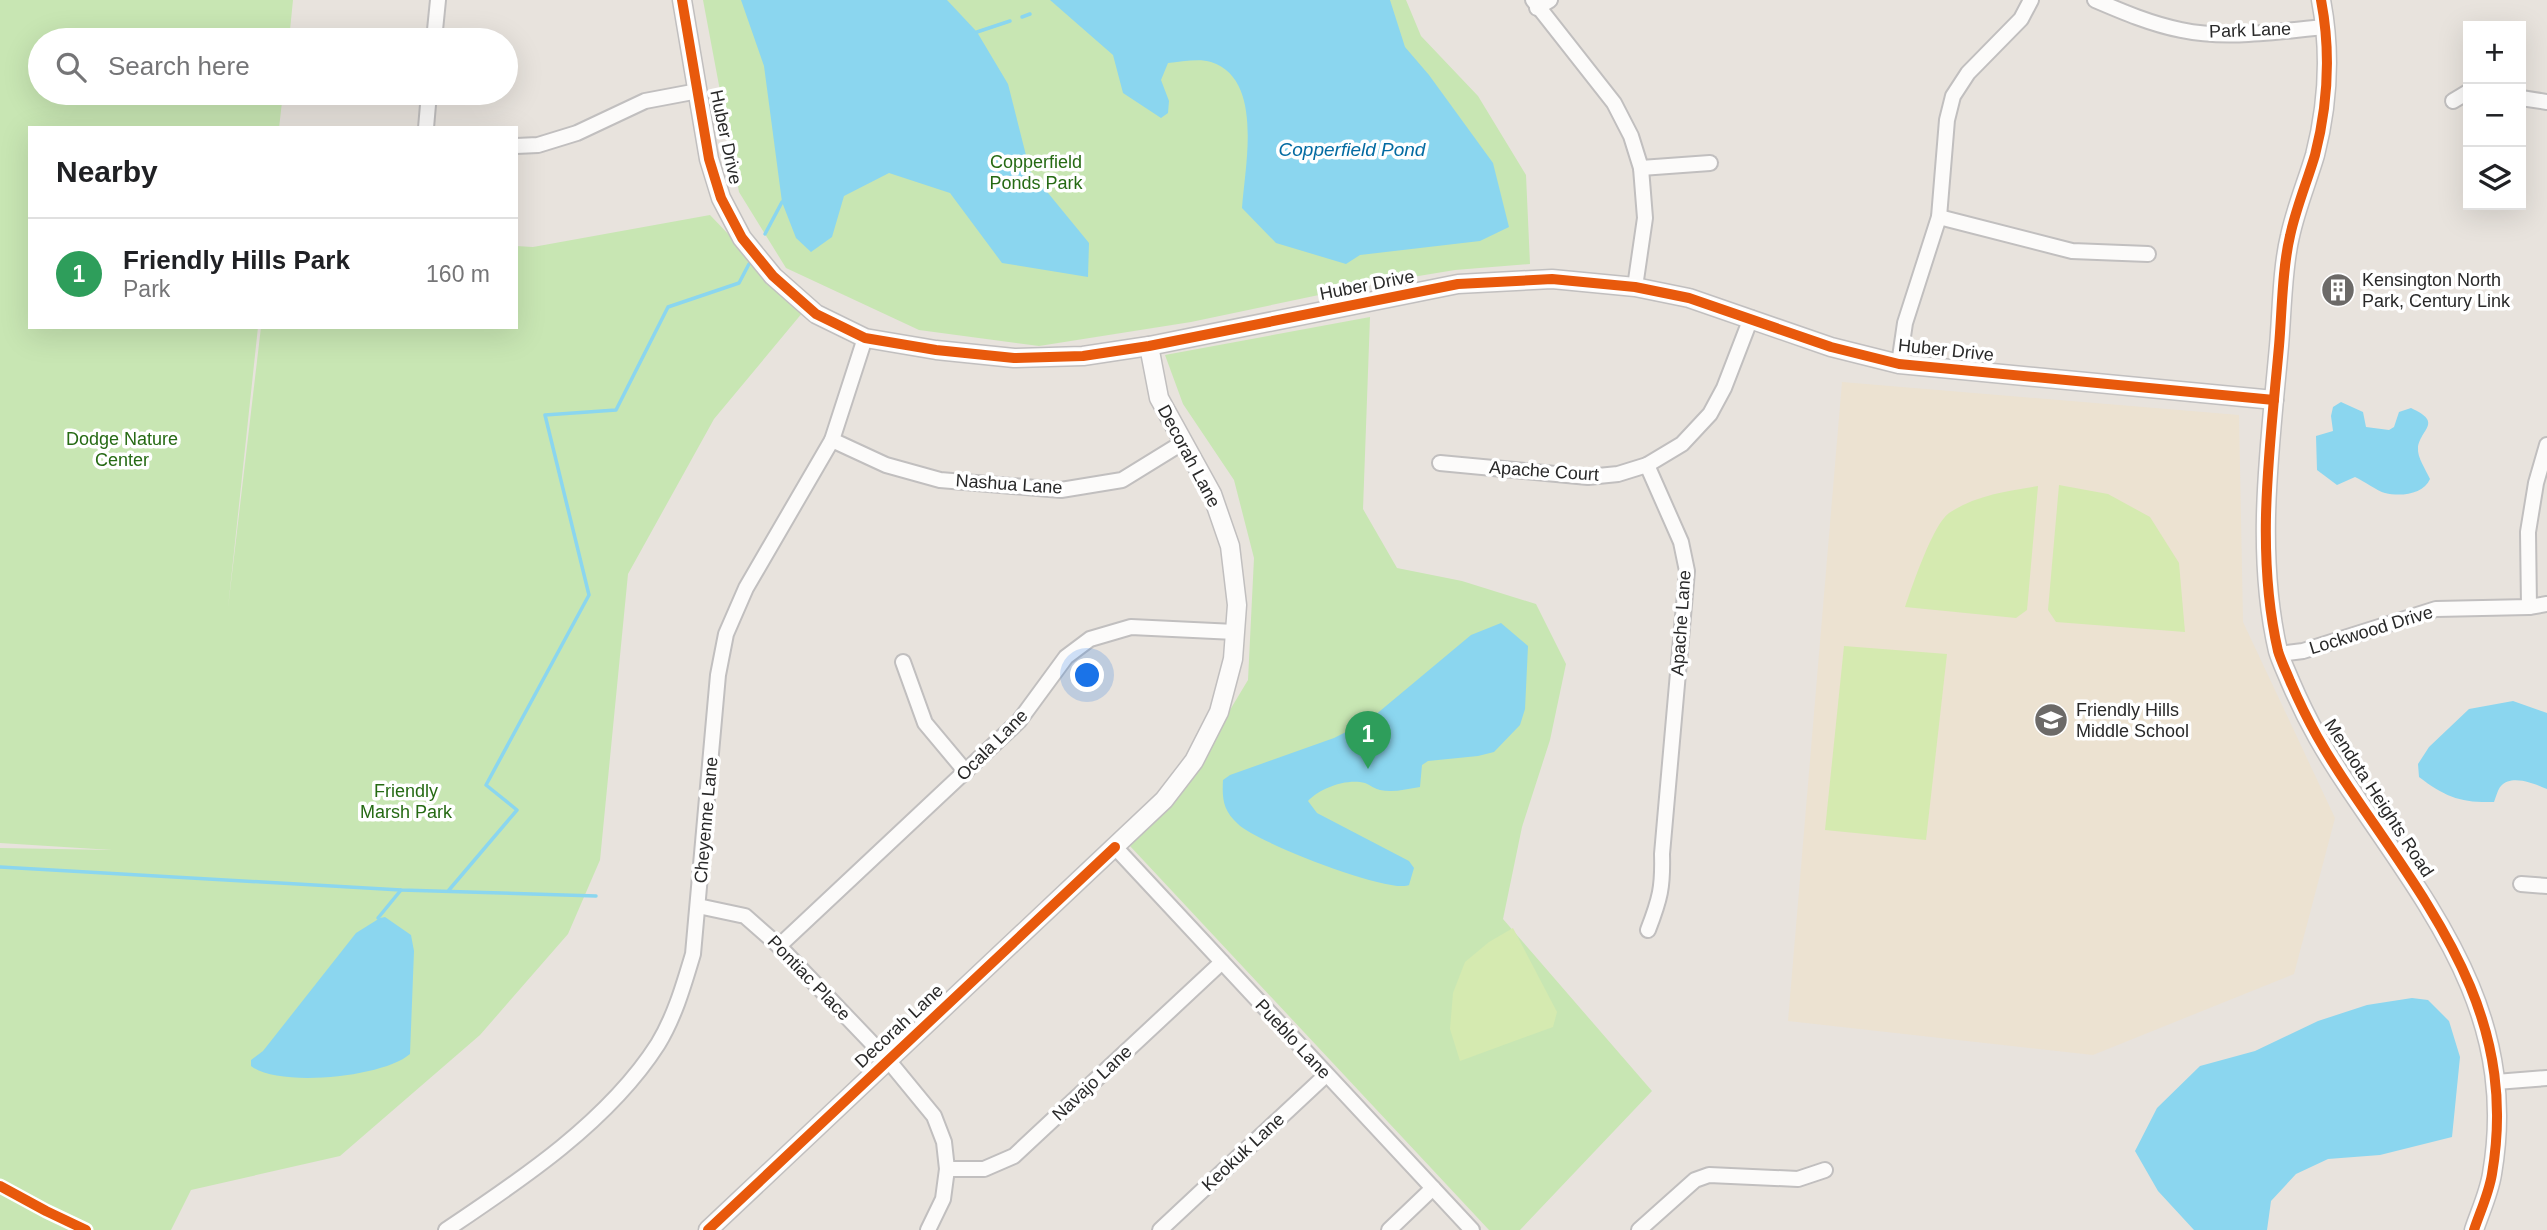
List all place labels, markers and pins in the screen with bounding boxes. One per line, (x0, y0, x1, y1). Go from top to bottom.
place label: Kensington North Park, Century Link (2362, 270, 2511, 311)
building icon: Kensington North Park, Century Link (2319, 271, 2357, 309)
place label: Friendly Hills Middle School (2076, 700, 2189, 741)
school or university icon: Friendly Hills Middle School (2032, 701, 2070, 739)
pin: 1 (1345, 711, 1391, 769)

